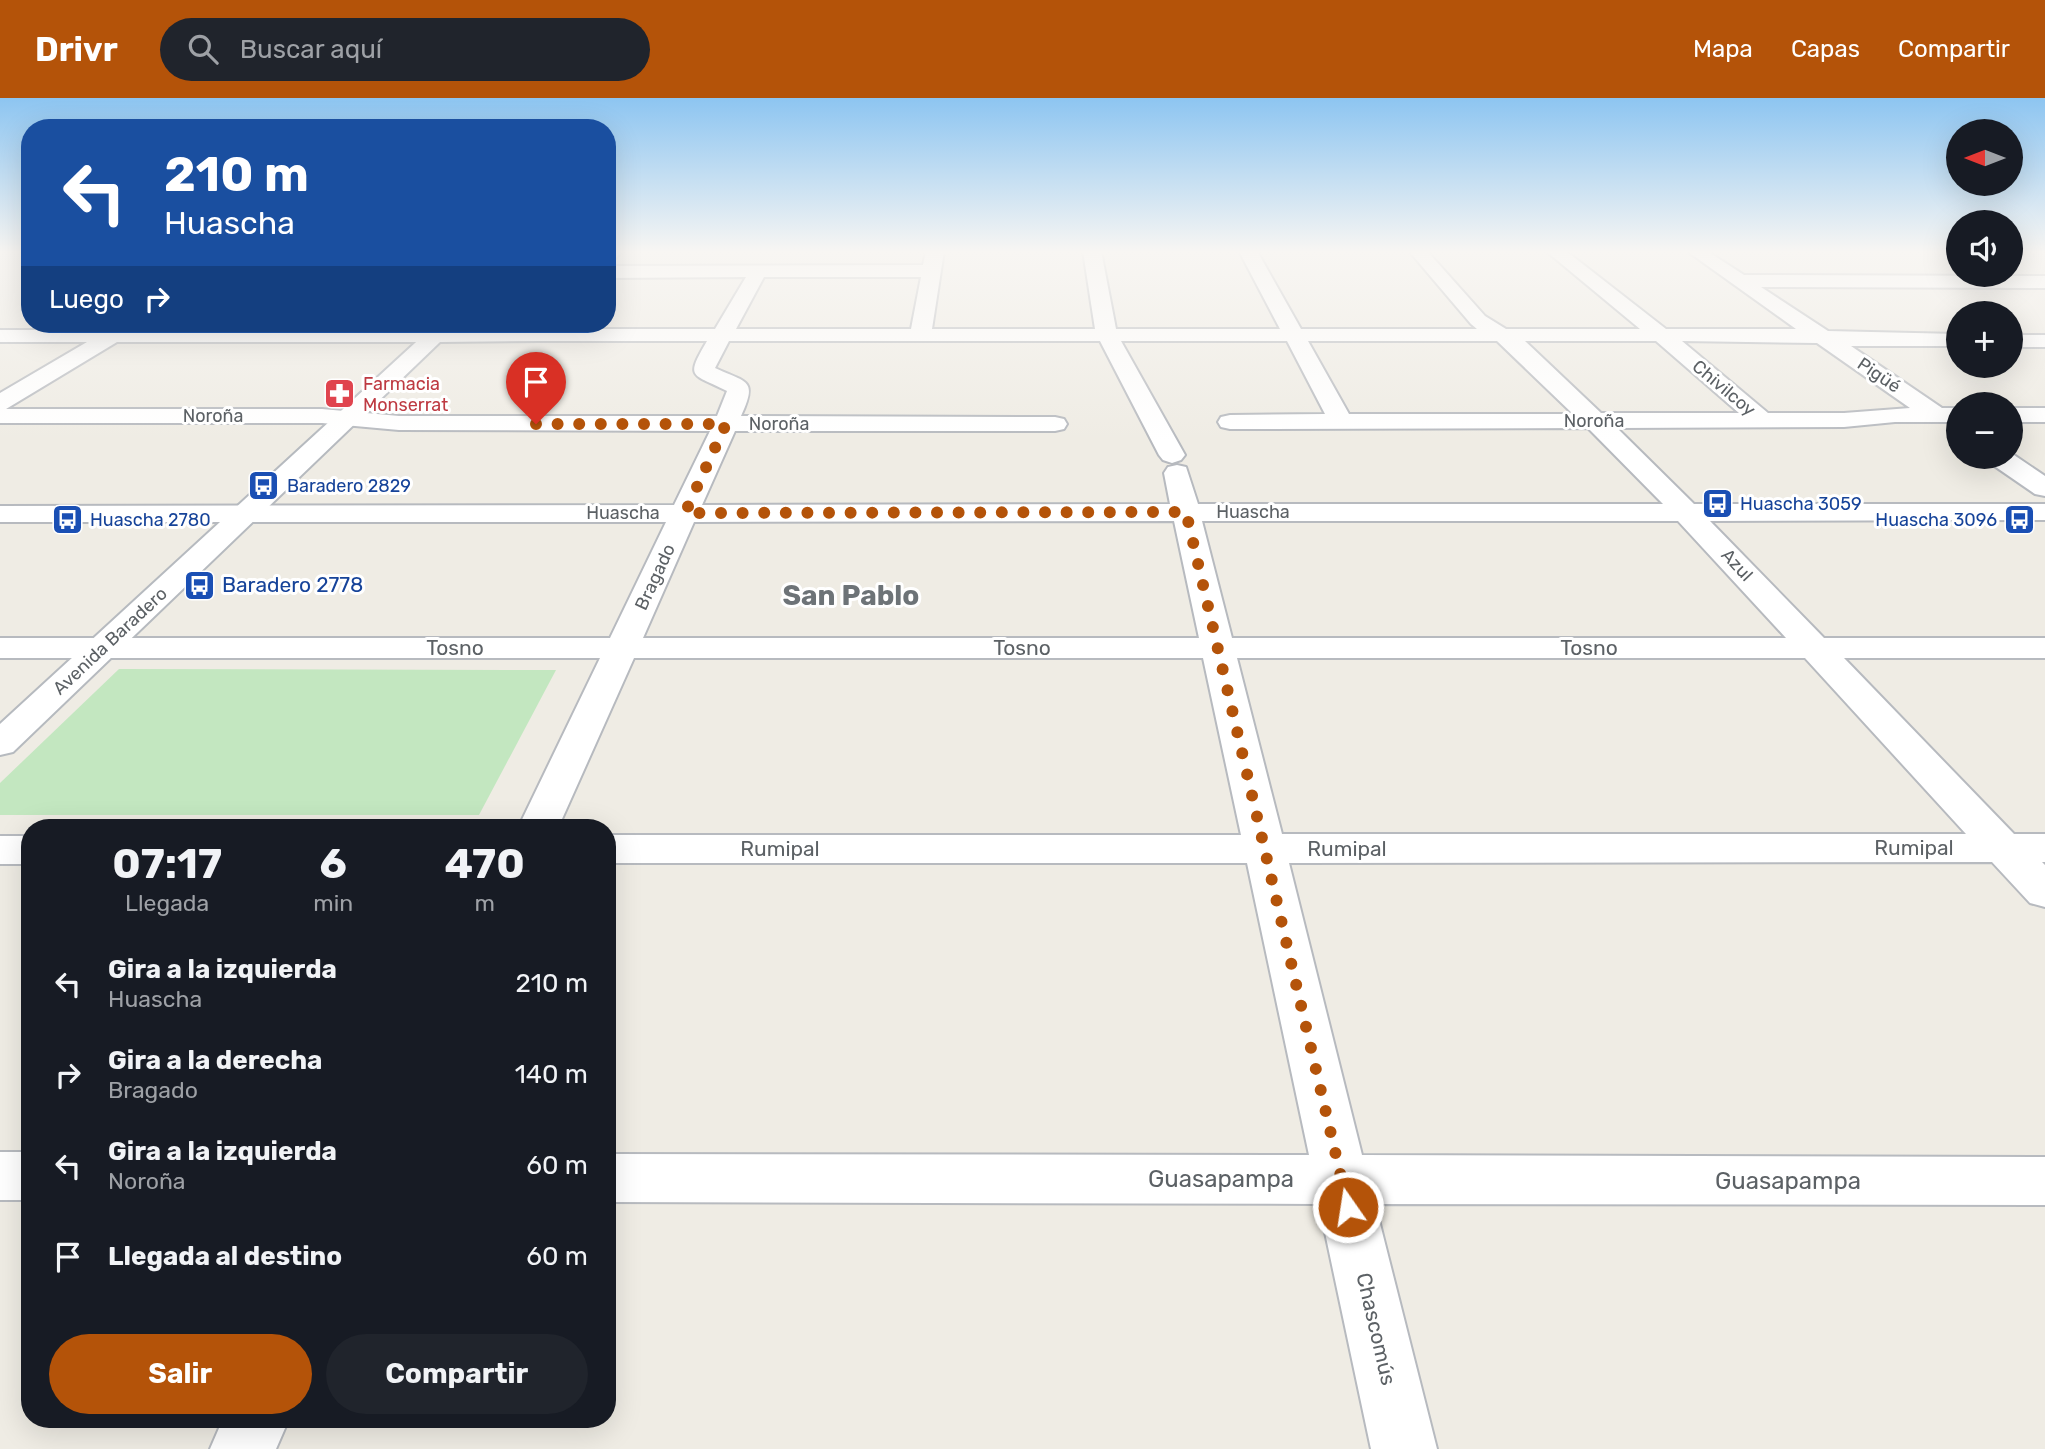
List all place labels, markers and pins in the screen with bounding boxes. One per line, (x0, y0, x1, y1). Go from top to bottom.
pin (506, 352, 566, 424)
place label: Farmacia Monserrat (363, 373, 448, 416)
pharmacy icon: Farmacia Monserrat (323, 377, 357, 411)
bus stop icon: Baradero 2829 (247, 469, 281, 503)
place label: Baradero 2829 (287, 475, 411, 497)
bus stop icon: Huascha 3059 (1700, 487, 1734, 521)
place label: Huascha 3059 (1740, 493, 1862, 515)
bus stop icon: Huascha 2780 (50, 503, 84, 537)
bus stop icon: Huascha 3096 (2003, 503, 2037, 537)
place label: Huascha 2780 (90, 509, 211, 531)
place label: Huascha 3096 (1875, 509, 1997, 531)
bus stop icon: Baradero 2778 (182, 568, 216, 602)
place label: Baradero 2778 (222, 572, 363, 597)

